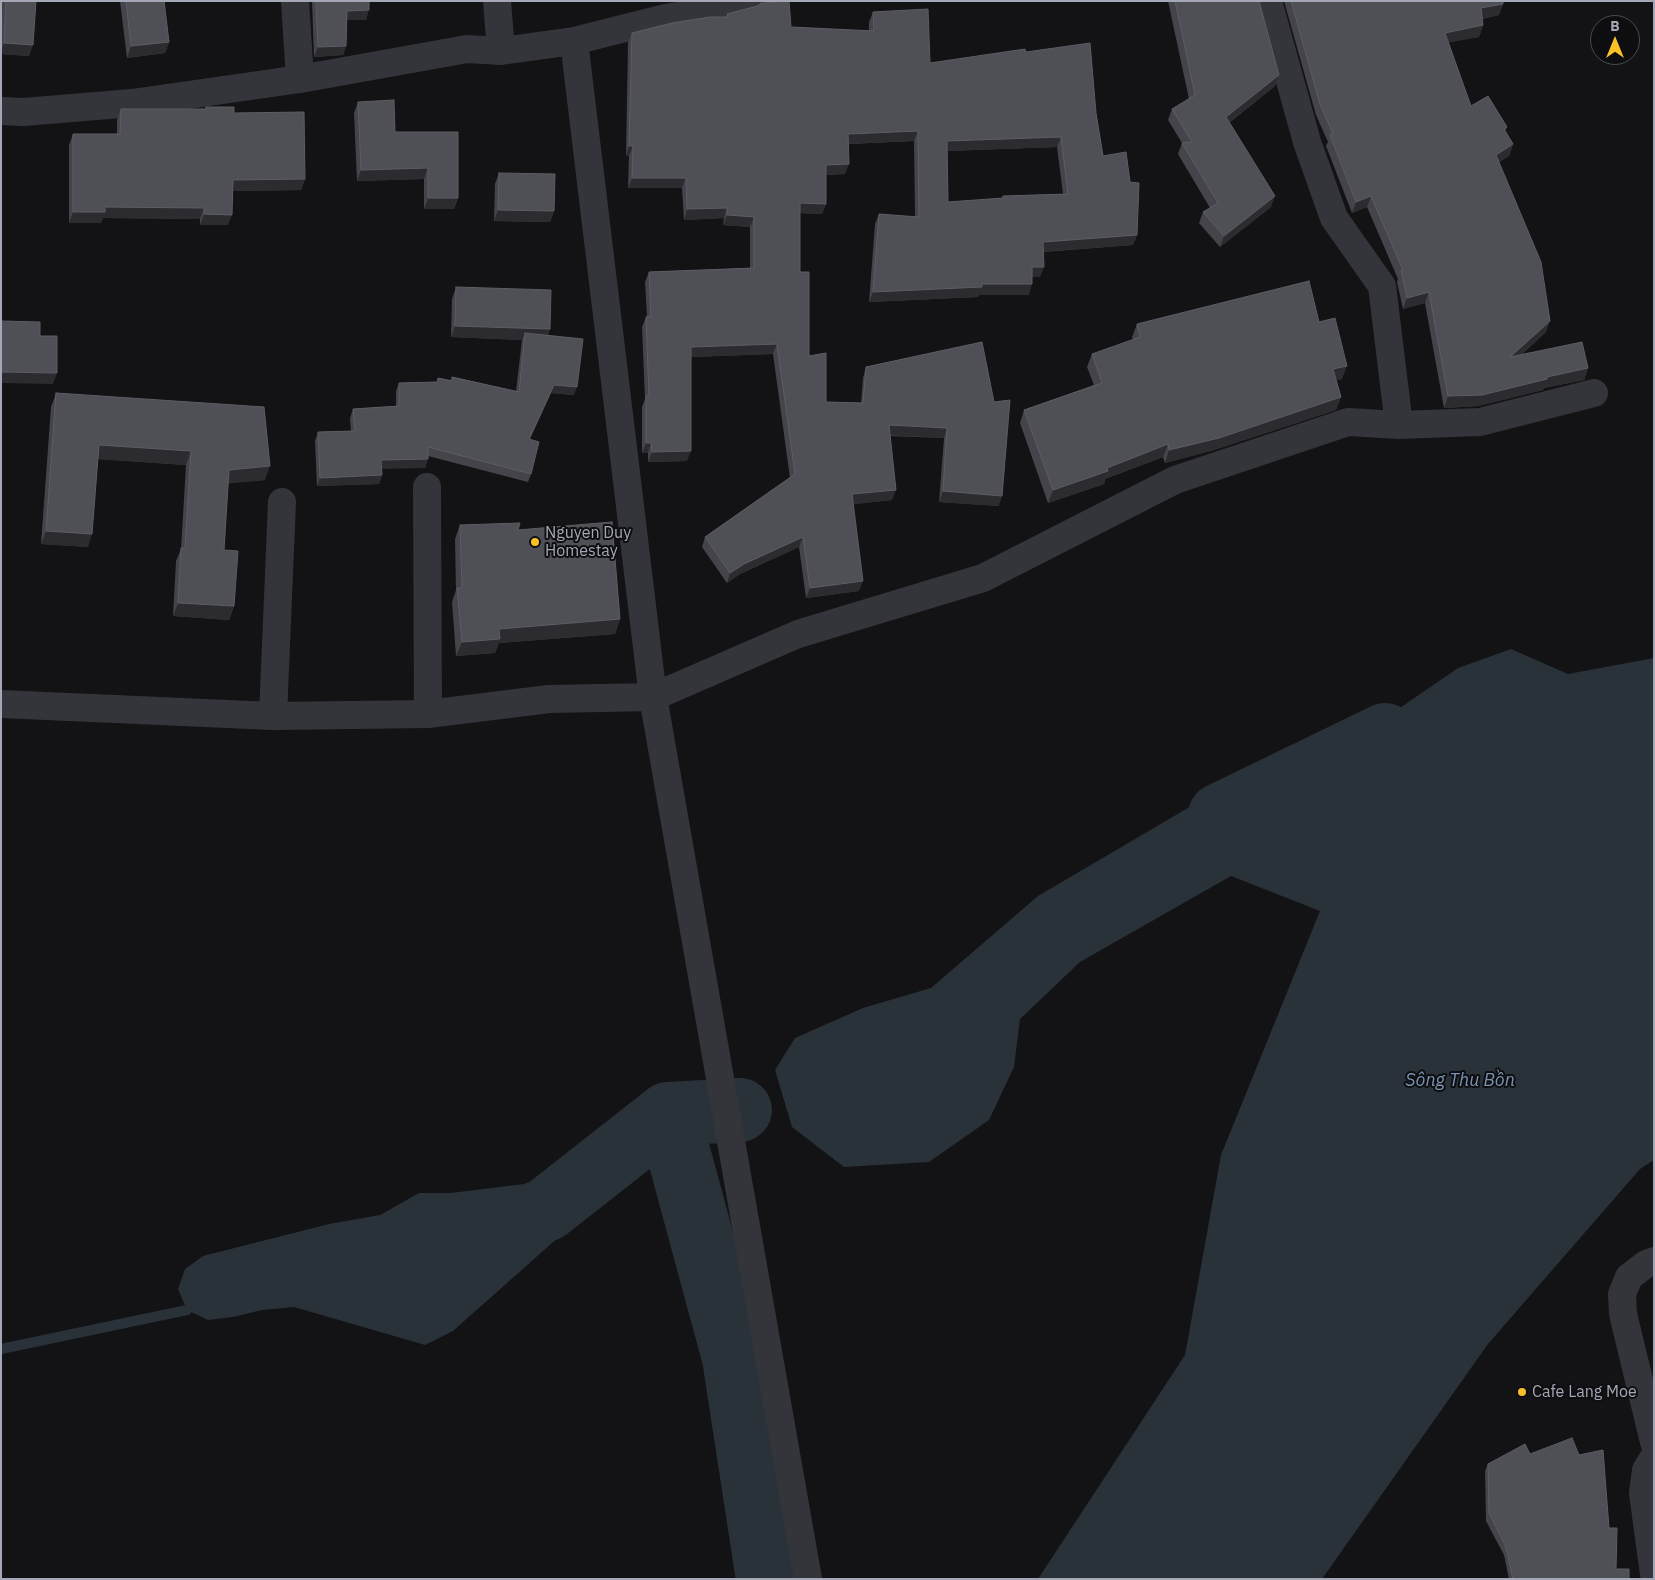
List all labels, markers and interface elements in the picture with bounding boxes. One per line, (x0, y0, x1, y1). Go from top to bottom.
north arrow (1590, 15, 1640, 65)
text: B (1610, 17, 1620, 35)
place label: Nguyen Duy Homestay (545, 523, 631, 561)
marker: Nguyen Duy Homestay (529, 536, 541, 548)
water label: Sông Thu Bồn (1405, 1070, 1515, 1092)
place label: Cafe Lang Moe (1532, 1382, 1637, 1402)
marker: Cafe Lang Moe (1516, 1386, 1528, 1398)

